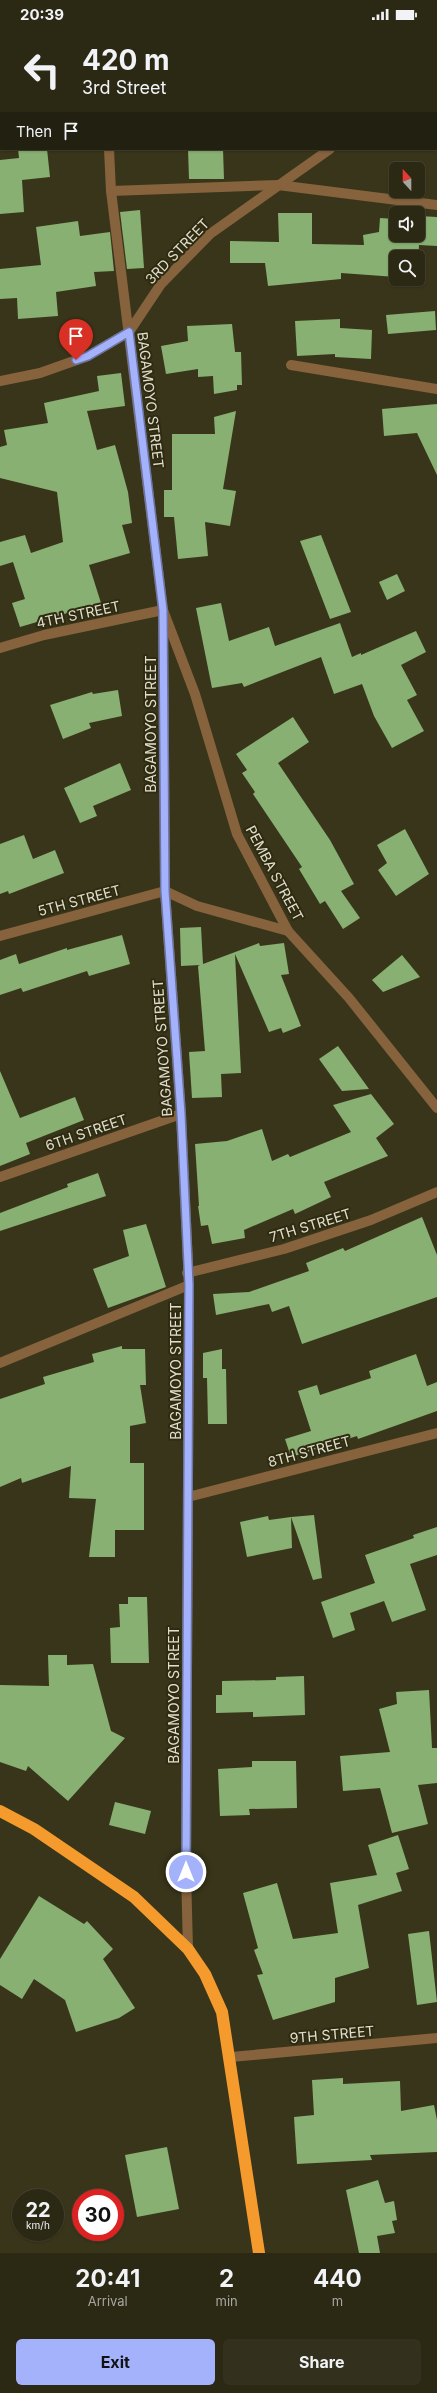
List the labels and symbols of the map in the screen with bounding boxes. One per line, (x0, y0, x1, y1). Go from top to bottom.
north arrow (389, 162, 425, 198)
street label: 3RD STREET (141, 215, 213, 287)
pin (59, 319, 93, 360)
street label: BAGAMOYO STREET (134, 331, 168, 469)
street label: 4TH STREET (35, 597, 121, 631)
street label: BAGAMOYO STREET (142, 655, 159, 793)
street label: PEMBA STREET (243, 822, 307, 924)
street label: 5TH STREET (36, 881, 122, 919)
street label: BAGAMOYO STREET (149, 979, 175, 1117)
street label: 6TH STREET (43, 1110, 129, 1154)
street label: 7TH STREET (267, 1205, 353, 1245)
street label: BAGAMOYO STREET (167, 1302, 184, 1440)
street label: 8TH STREET (266, 1432, 352, 1470)
street label: BAGAMOYO STREET (165, 1626, 182, 1764)
position arrow (165, 1851, 207, 1893)
street label: 9TH STREET (289, 2022, 375, 2046)
speed limit sign: 30 (72, 2189, 124, 2241)

